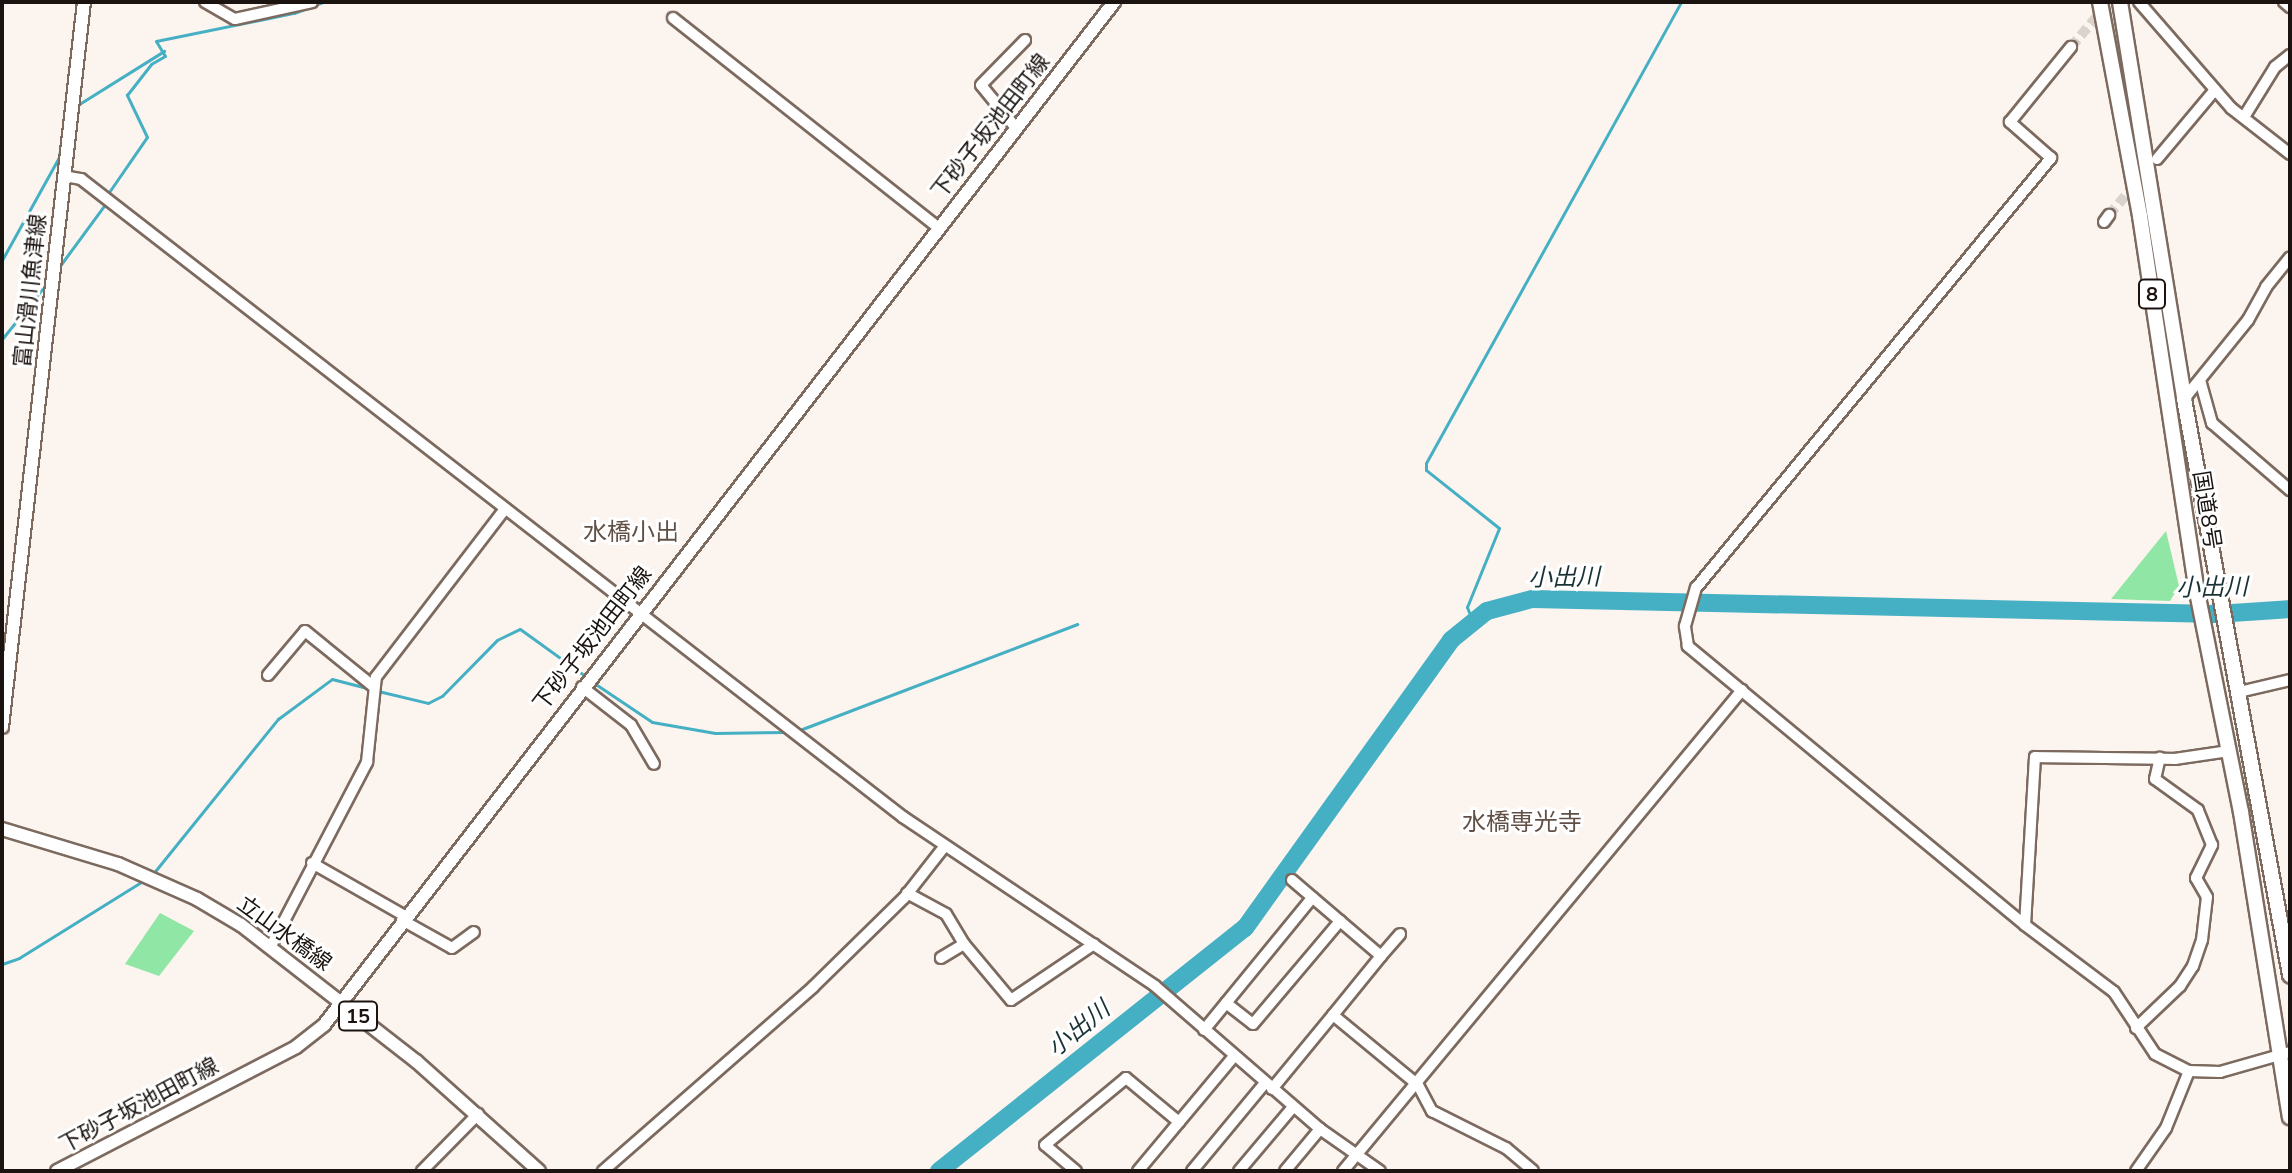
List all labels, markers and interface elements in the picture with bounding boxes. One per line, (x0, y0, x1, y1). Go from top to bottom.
street label: 下砂子坂池田町線 (926, 50, 1056, 204)
street label: 富山滑川魚津線 (10, 213, 52, 369)
road number: 8 (2138, 278, 2166, 310)
street label: 国道8号 (2187, 469, 2225, 551)
district label: 水橋小出 (583, 519, 679, 547)
street label: 下砂子坂池田町線 (528, 562, 658, 716)
water label: 小出川 (1528, 563, 1600, 593)
water label: 小出川 (2176, 573, 2248, 603)
district label: 水橋専光寺 (1462, 809, 1582, 837)
street label: 立山水橋線 (232, 891, 336, 977)
water label: 小出川 (1042, 995, 1116, 1063)
road number: 15 (338, 1000, 378, 1032)
street label: 下砂子坂池田町線 (55, 1053, 223, 1159)

